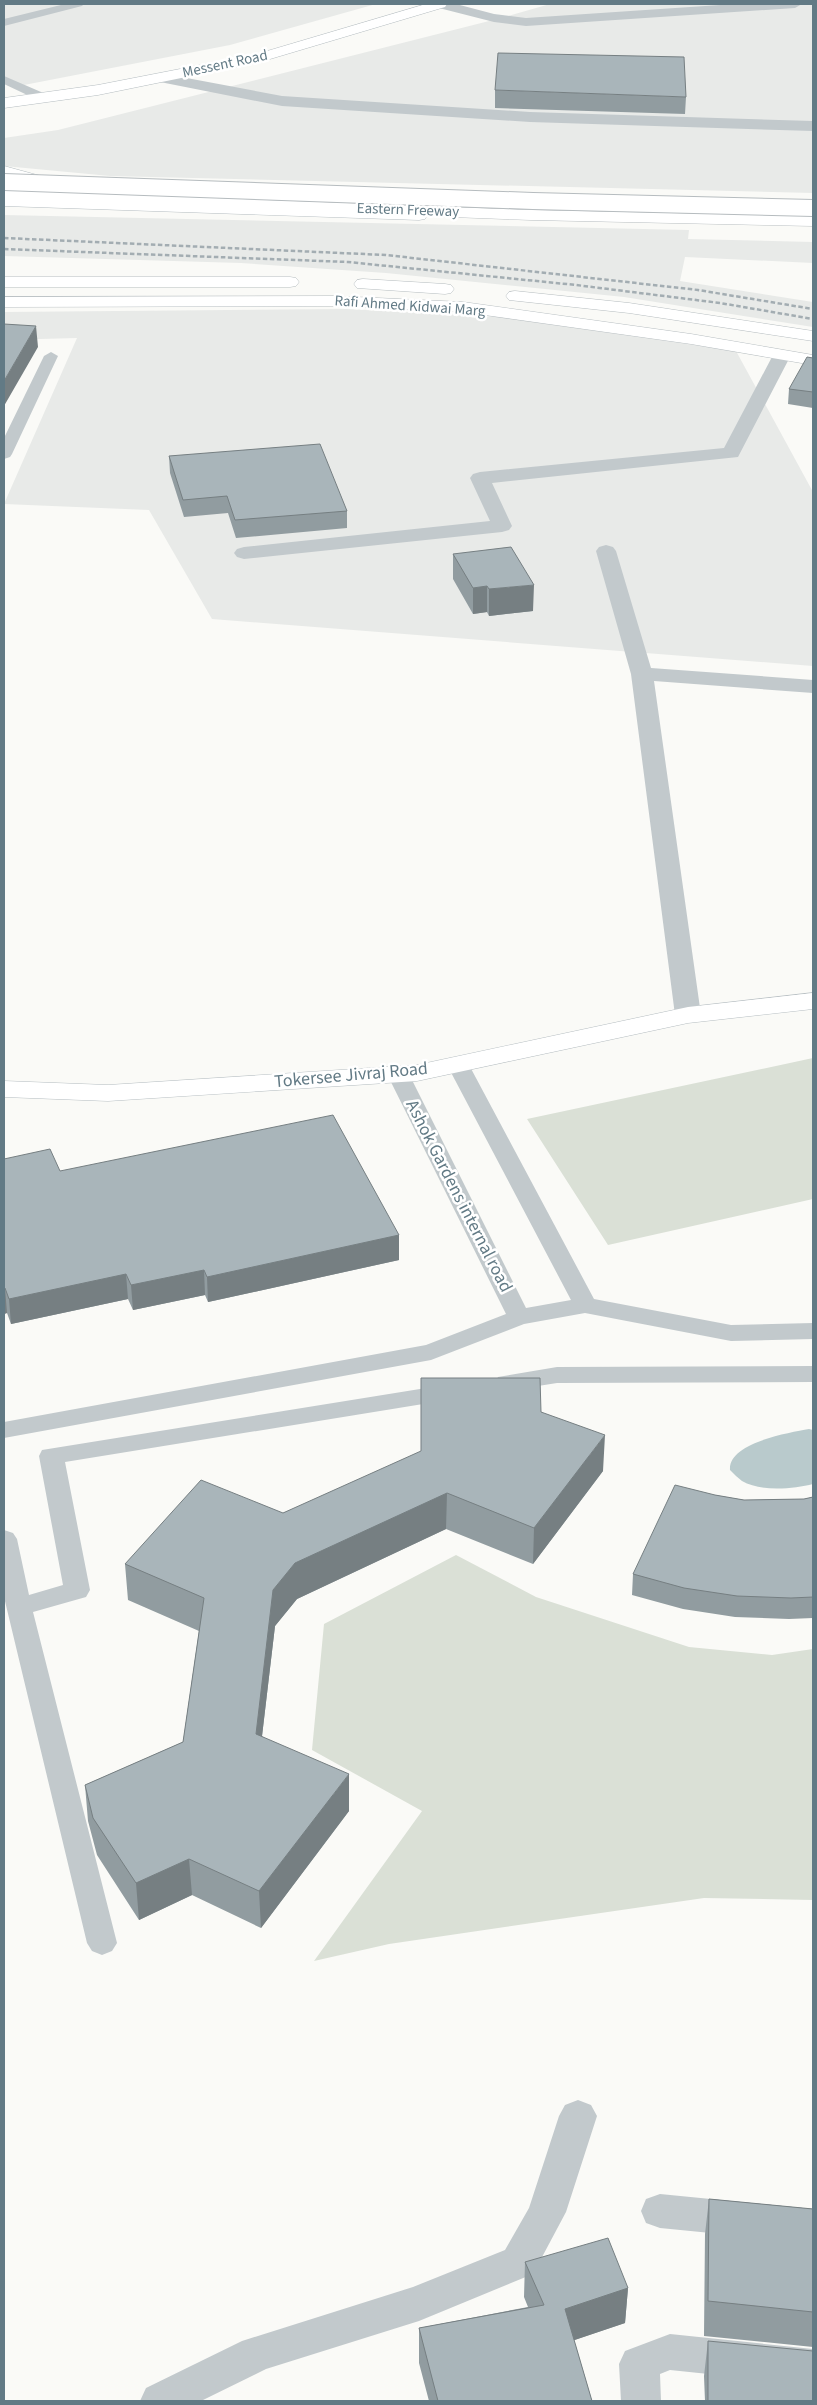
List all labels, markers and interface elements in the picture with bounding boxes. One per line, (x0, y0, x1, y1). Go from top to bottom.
street label: Messent Road (180, 45, 270, 83)
street label: Eastern Freeway (356, 198, 460, 222)
street label: Rafi Ahmed Kidwai Marg (334, 290, 487, 322)
street label: Tokersee Jivraj Road (273, 1056, 429, 1094)
street label: Ashok Gardens internal road (400, 1095, 518, 1297)

